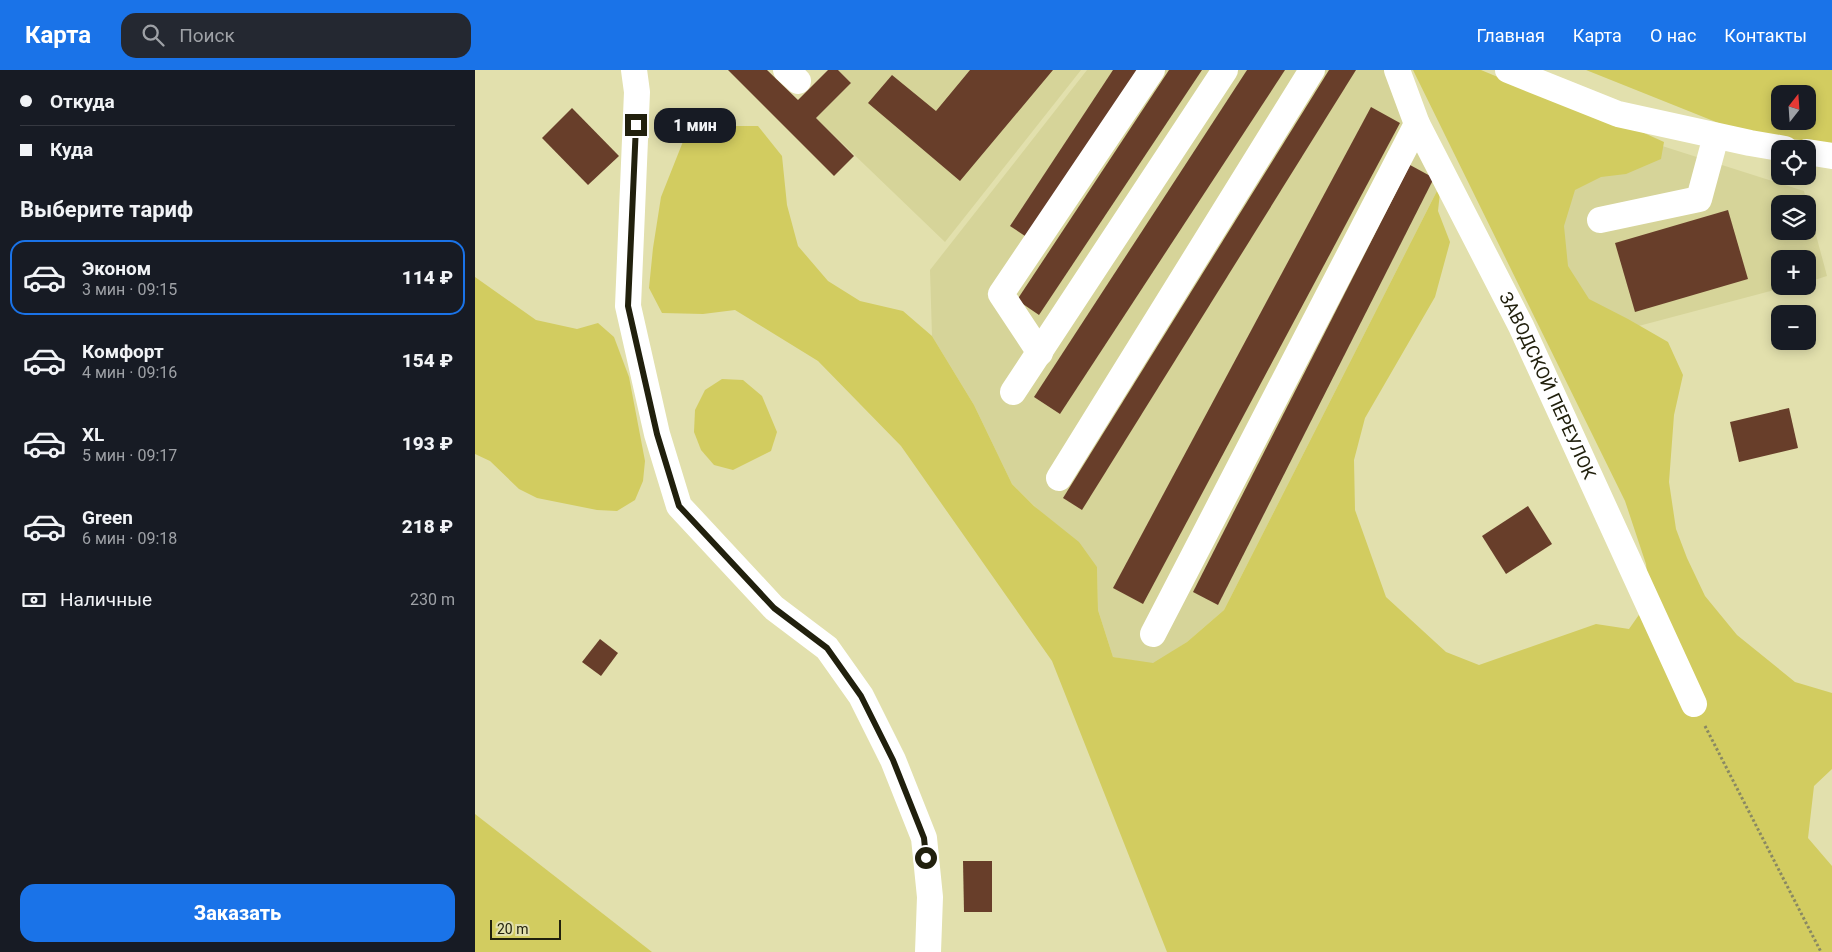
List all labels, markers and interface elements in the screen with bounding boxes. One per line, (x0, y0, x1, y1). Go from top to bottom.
search box (121, 13, 471, 58)
text: Карта (25, 21, 91, 49)
icon: search (139, 21, 167, 49)
text: Поиск (179, 24, 235, 47)
text: Главная (1476, 25, 1545, 46)
text: Карта (1573, 25, 1622, 46)
text: О нас (1650, 25, 1696, 46)
text: Контакты (1724, 25, 1807, 46)
north arrow (1771, 85, 1816, 130)
map controls (1771, 85, 1816, 350)
text: Откуда (50, 90, 115, 113)
callout: 1 мин (653, 108, 736, 142)
route end (625, 114, 647, 136)
text: 1 мин (673, 116, 717, 135)
text: Куда (50, 138, 93, 161)
button: locate (1771, 140, 1816, 185)
button: layers (1771, 195, 1816, 240)
text: Выберите тариф (20, 197, 193, 222)
button: + (1771, 250, 1816, 295)
icon: car (22, 255, 67, 300)
text: Эконом (82, 257, 151, 280)
text: 114 ₽ (402, 266, 453, 289)
text: 3 мин · 09:15 (82, 280, 177, 299)
street label: ЗАВОДСКОЙ ПЕРЕУЛОК (1495, 288, 1601, 483)
button: − (1771, 305, 1816, 350)
icon: car (22, 338, 67, 383)
text: Комфорт (82, 340, 164, 363)
text: 154 ₽ (402, 349, 453, 372)
text: 4 мин · 09:16 (82, 363, 177, 382)
icon: car (22, 421, 67, 466)
text: XL (82, 423, 104, 446)
text: 193 ₽ (402, 432, 453, 455)
text: 5 мин · 09:17 (82, 446, 177, 465)
icon: car (22, 504, 67, 549)
text: Green (82, 506, 133, 529)
text: 218 ₽ (402, 515, 453, 538)
text: 6 мин · 09:18 (82, 529, 177, 548)
icon: cash (20, 586, 48, 614)
text: Наличные (60, 588, 152, 611)
text: 230 m (410, 590, 455, 609)
route start (915, 847, 937, 869)
button: Заказать (20, 884, 455, 942)
scale bar (490, 917, 561, 940)
text: 20 m (497, 921, 529, 937)

